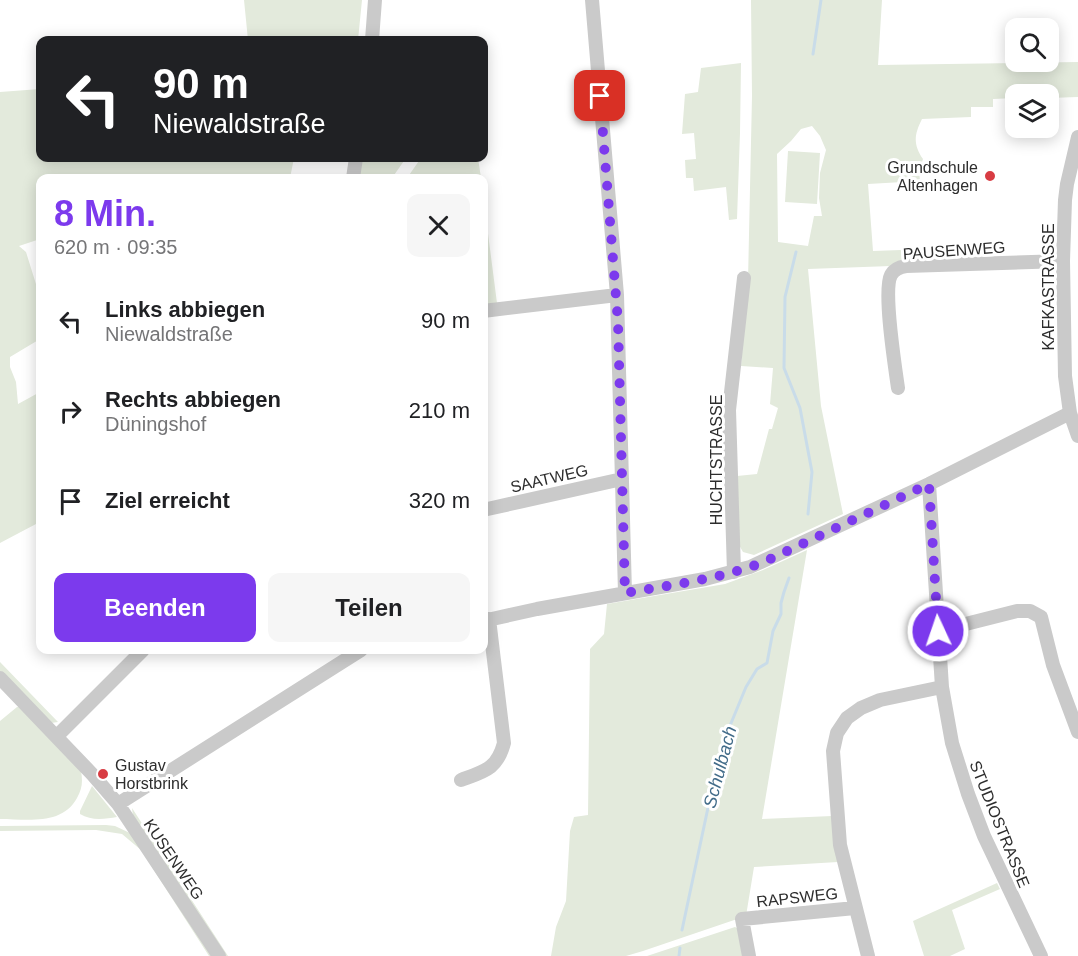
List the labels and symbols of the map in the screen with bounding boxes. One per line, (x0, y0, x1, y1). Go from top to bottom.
pin (574, 70, 625, 121)
place label: Grundschule Altenhagen (887, 159, 978, 194)
marker: Grundschule Altenhagen (983, 169, 997, 183)
street label: KAFKASTRASSE (1040, 223, 1057, 351)
street label: PAUSENWEG (902, 238, 1006, 263)
street label: HUCHTSTRASSE (708, 395, 725, 525)
street label: SAATWEG (509, 461, 589, 496)
position arrow (906, 599, 970, 663)
water label: Schulbach (699, 724, 741, 810)
place label: Gustav Horstbrink (115, 757, 189, 792)
street label: STUDIOSTRASSE (966, 758, 1033, 890)
marker: Gustav Horstbrink (96, 767, 110, 781)
street label: KUSENWEG (140, 816, 207, 903)
street label: RAPSWEG (755, 885, 839, 910)

